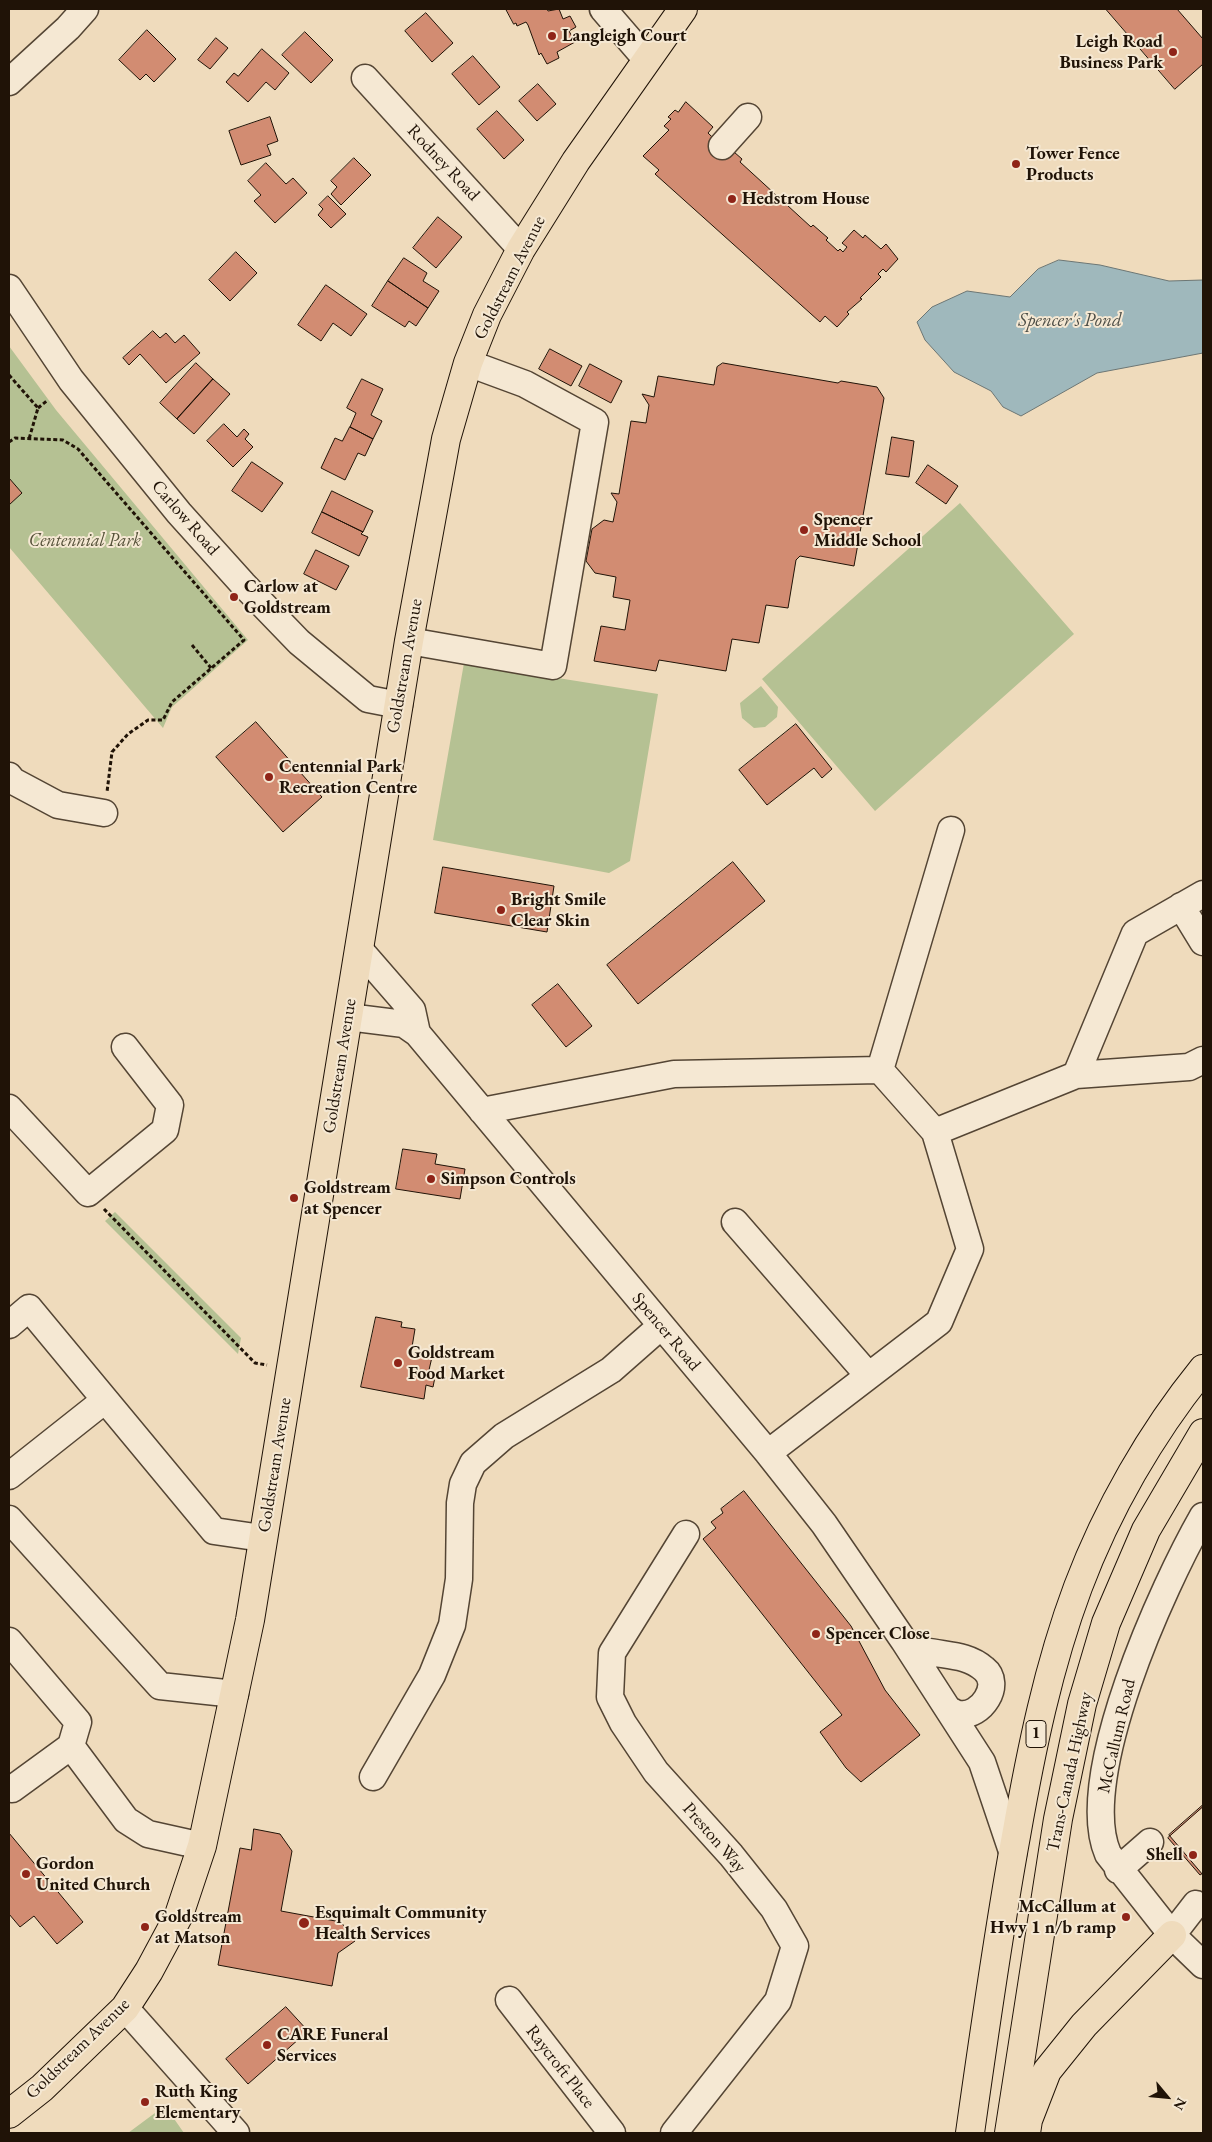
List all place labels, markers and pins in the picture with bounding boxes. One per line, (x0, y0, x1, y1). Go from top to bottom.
place label: Langleigh Court (562, 25, 687, 47)
marker: Langleigh Court (546, 30, 558, 42)
place label: Leigh Road Business Park (1059, 31, 1163, 74)
marker: Leigh Road Business Park (1167, 46, 1179, 58)
place label: Tower Fence Products (1026, 143, 1120, 186)
marker: Tower Fence Products (1010, 158, 1022, 170)
place label: Hedstrom House (742, 188, 870, 210)
marker: Hedstrom House (726, 193, 738, 205)
place label: Spencer Middle School (814, 509, 921, 552)
marker: Spencer Middle School (798, 524, 810, 536)
place label: Carlow at Goldstream (244, 576, 331, 618)
marker: Carlow at Goldstream (228, 591, 240, 603)
place label: Centennial Park Recreation Centre (279, 756, 417, 799)
marker: Centennial Park Recreation Centre (263, 771, 275, 783)
place label: Bright Smile Clear Skin (511, 889, 606, 932)
marker: Bright Smile Clear Skin (495, 904, 507, 916)
place label: Simpson Controls (441, 1168, 576, 1190)
marker: Simpson Controls (425, 1173, 437, 1185)
place label: Goldstream at Spencer (304, 1177, 391, 1220)
marker: Goldstream at Spencer (288, 1192, 300, 1204)
place label: Goldstream Food Market (408, 1342, 505, 1385)
marker: Goldstream Food Market (392, 1357, 404, 1369)
place label: Spencer Close (826, 1623, 930, 1645)
marker: Spencer Close (810, 1628, 822, 1640)
place label: Shell (1146, 1844, 1183, 1866)
marker: Shell (1187, 1849, 1199, 1861)
place label: Gordon United Church (36, 1853, 150, 1896)
marker: Gordon United Church (20, 1868, 32, 1880)
place label: McCallum at Hwy 1 n/b ramp (990, 1896, 1116, 1938)
place label: Esquimalt Community Health Services (315, 1902, 487, 1945)
place label: Goldstream at Matson (155, 1906, 242, 1948)
marker: McCallum at Hwy 1 n/b ramp (1120, 1911, 1132, 1923)
marker: Esquimalt Community Health Services (297, 1916, 311, 1930)
marker: Goldstream at Matson (139, 1921, 151, 1933)
place label: CARE Funeral Services (277, 2024, 388, 2066)
marker: CARE Funeral Services (261, 2039, 273, 2051)
place label: Ruth King Elementary (155, 2081, 240, 2124)
marker: Ruth King Elementary (139, 2096, 151, 2108)

